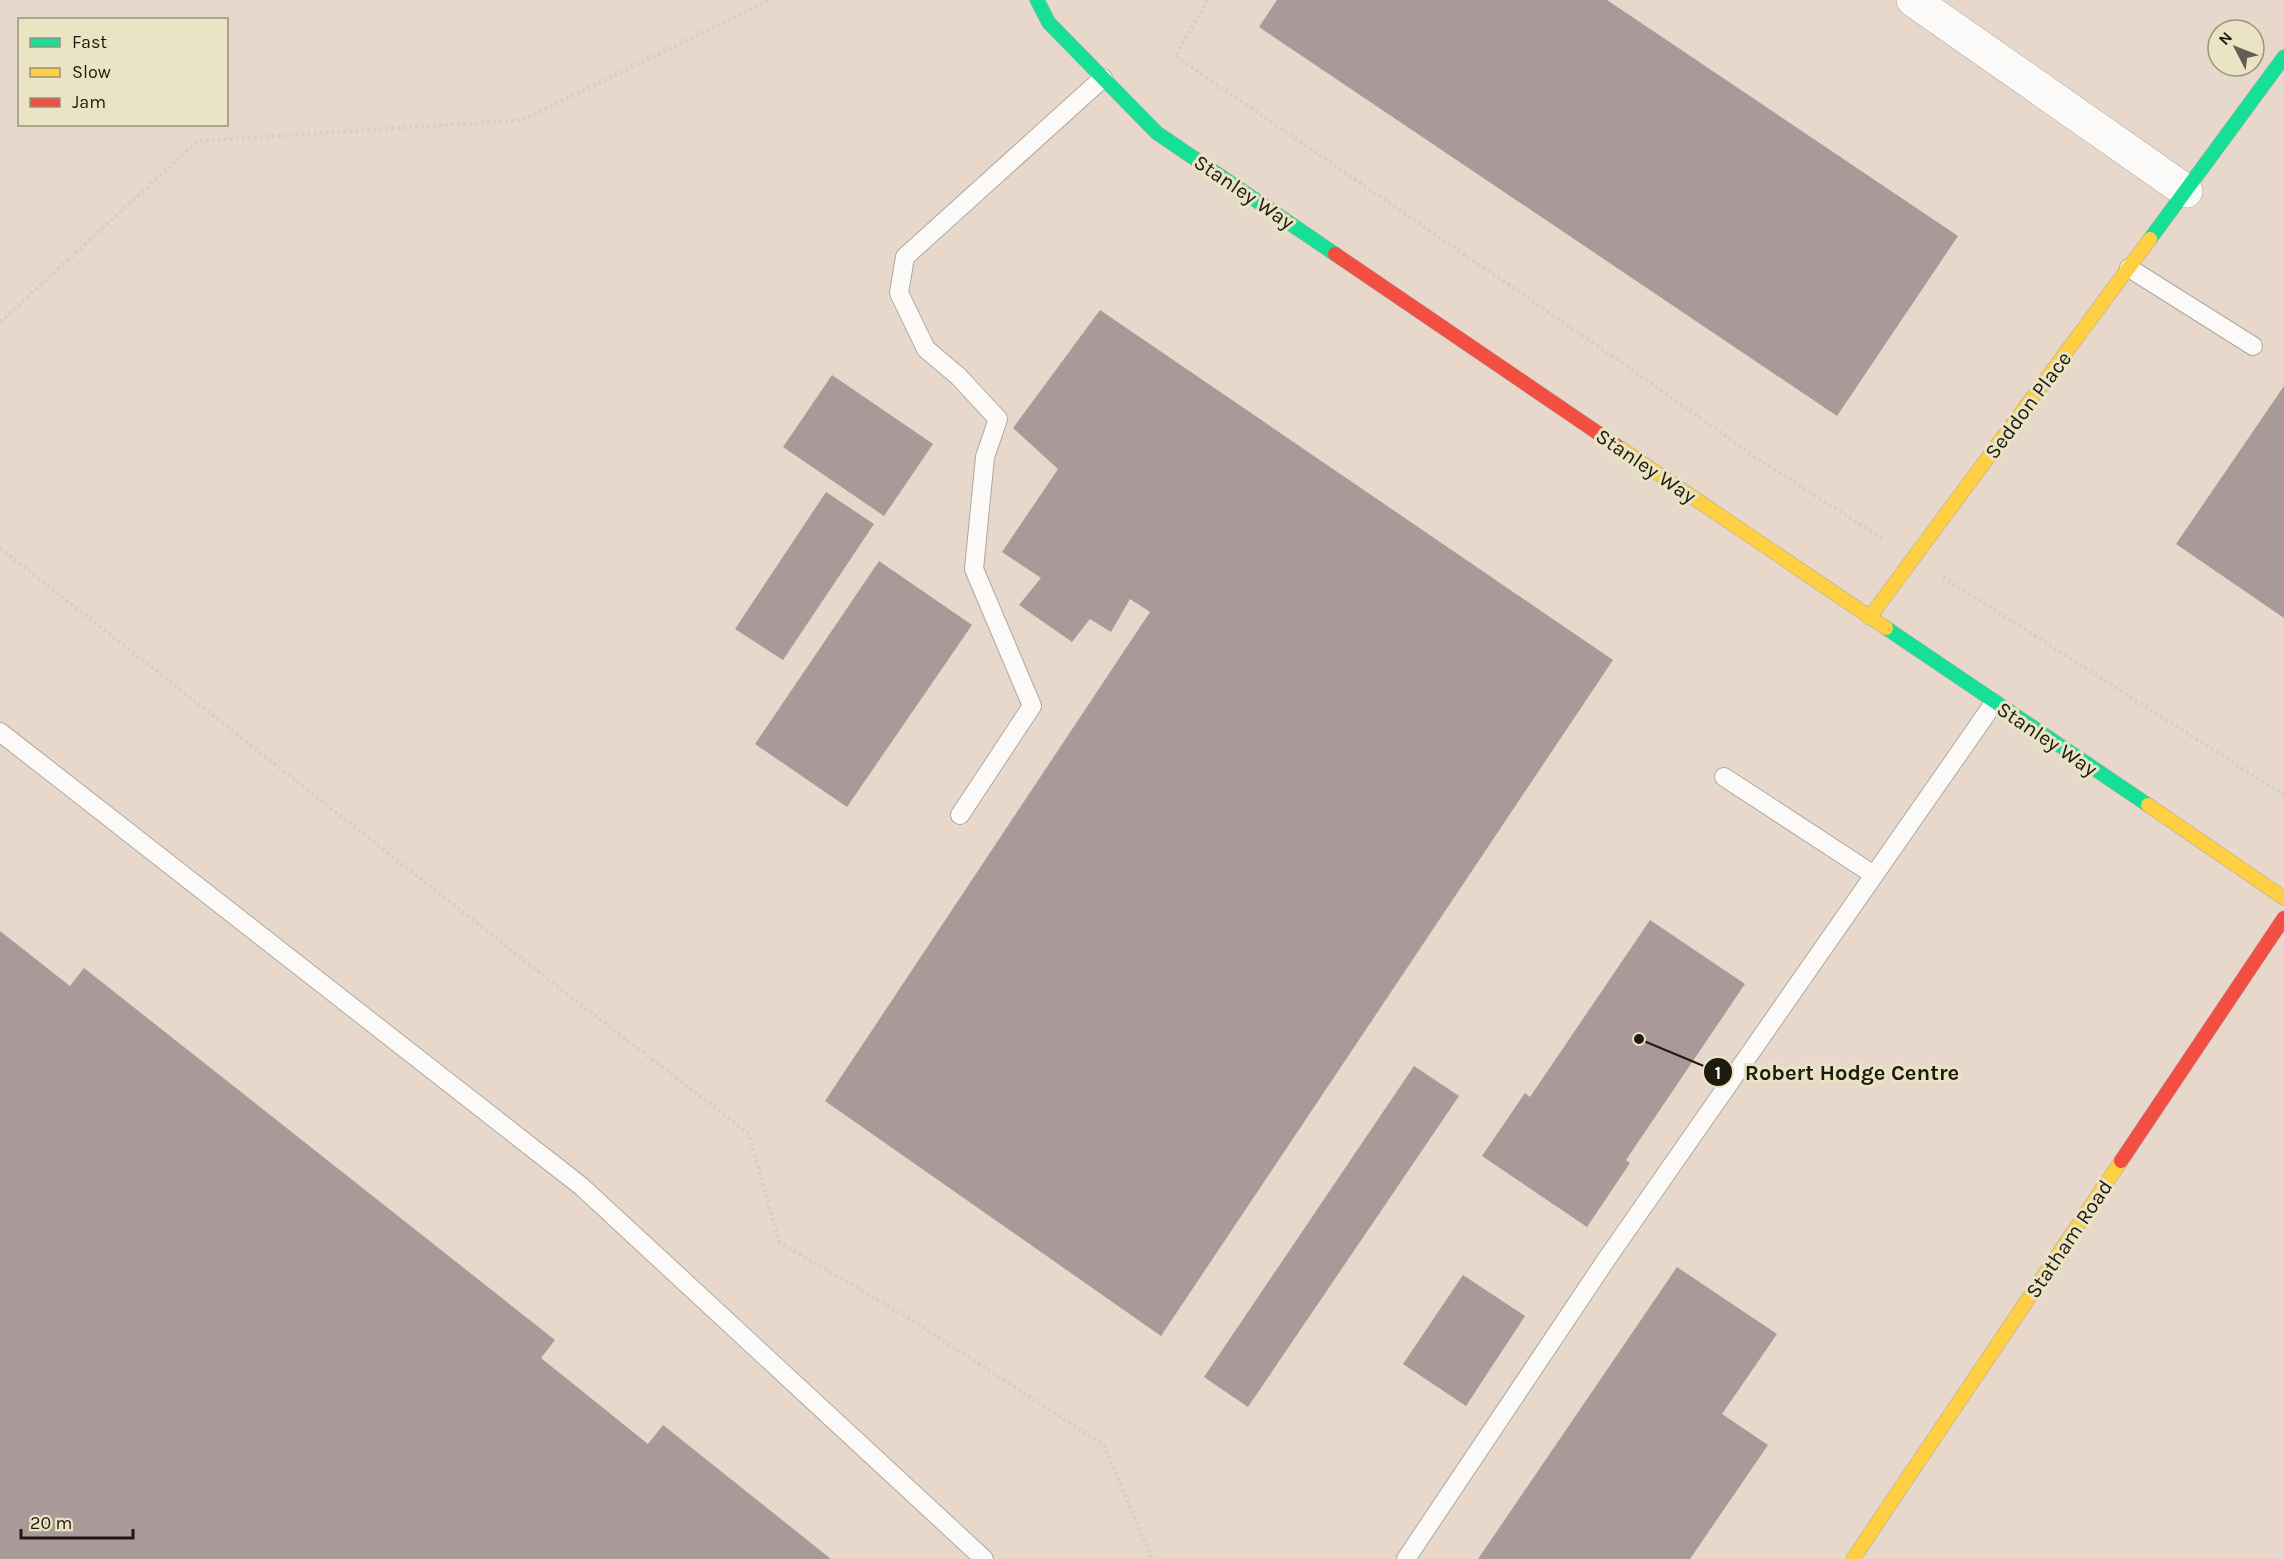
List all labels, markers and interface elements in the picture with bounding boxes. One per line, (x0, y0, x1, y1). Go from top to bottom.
legend (18, 18, 228, 126)
north arrow (2206, 18, 2266, 78)
text: N (2214, 28, 2236, 49)
text: Fast (72, 31, 107, 53)
text: Slow (72, 61, 111, 83)
text: Jam (72, 91, 106, 113)
street label: Stanley Way (1189, 150, 1299, 234)
street label: Seddon Place (1980, 347, 2076, 463)
street label: Stanley Way (1591, 424, 1701, 508)
street label: Stanley Way (1992, 697, 2102, 781)
callout: Robert Hodge Centre (1703, 1052, 1971, 1092)
text: Robert Hodge Centre (1745, 1060, 1959, 1086)
text: 1 (1715, 1062, 1721, 1084)
street label: Statham Road (2021, 1175, 2117, 1303)
scale bar (21, 1502, 134, 1540)
text: 20 m (30, 1512, 72, 1534)

